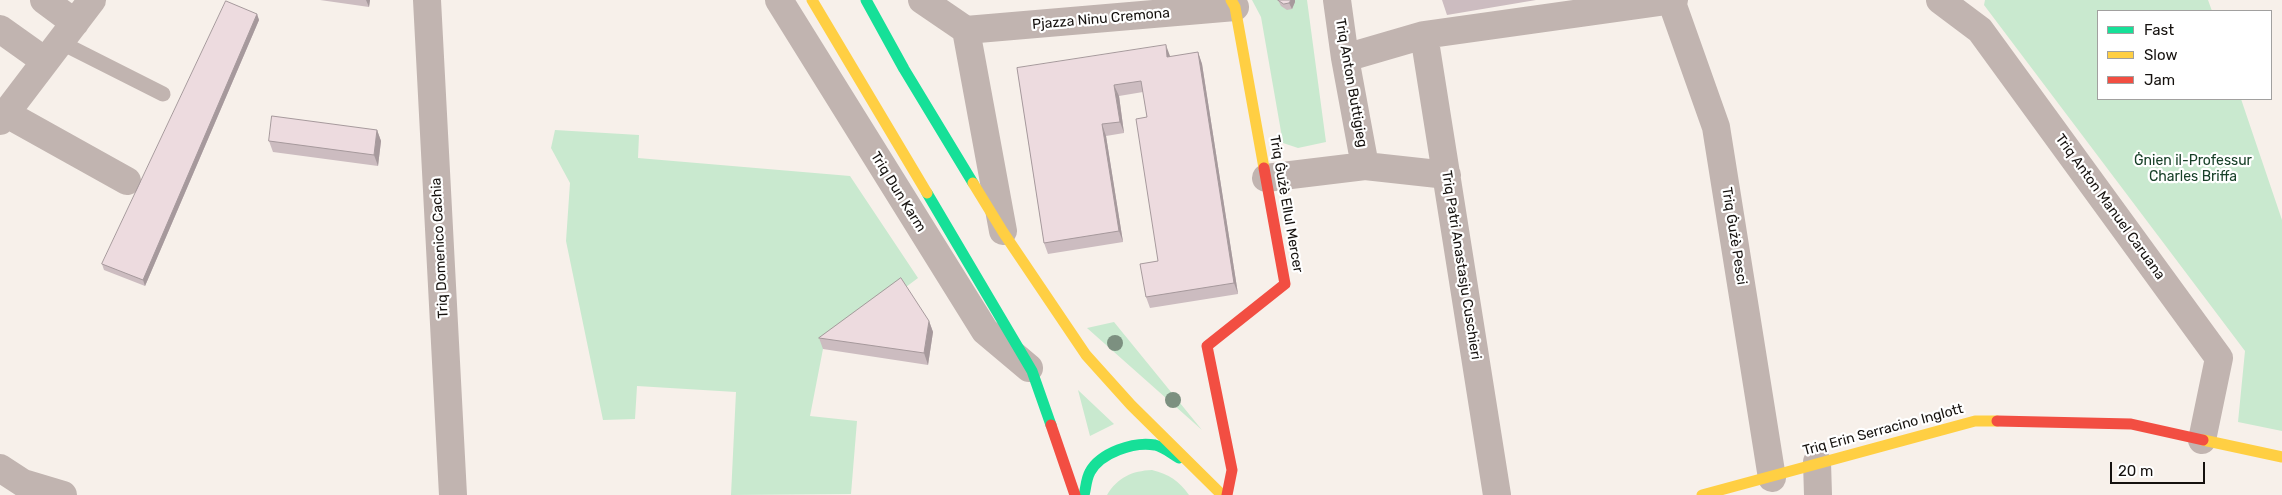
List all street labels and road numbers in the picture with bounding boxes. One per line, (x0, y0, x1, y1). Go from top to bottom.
street label: Pjazza Ninu Cremona (1031, 5, 1171, 33)
street label: Triq Anton Buttigieg (1331, 17, 1371, 149)
street label: Triq Anton Manuel Caruana (2052, 131, 2168, 283)
street label: Triq Ġużè Ellul Mercer (1266, 134, 1306, 274)
street label: Triq Dun Karm (867, 149, 929, 235)
street label: Triq Patri Anastasju Cuschieri (1438, 169, 1484, 361)
street label: Triq Domenico Cachia (428, 177, 452, 319)
street label: Triq Ġużè Pesci (1718, 186, 1750, 286)
street label: Triq Erin Serracino Inglott (1801, 400, 1965, 460)

